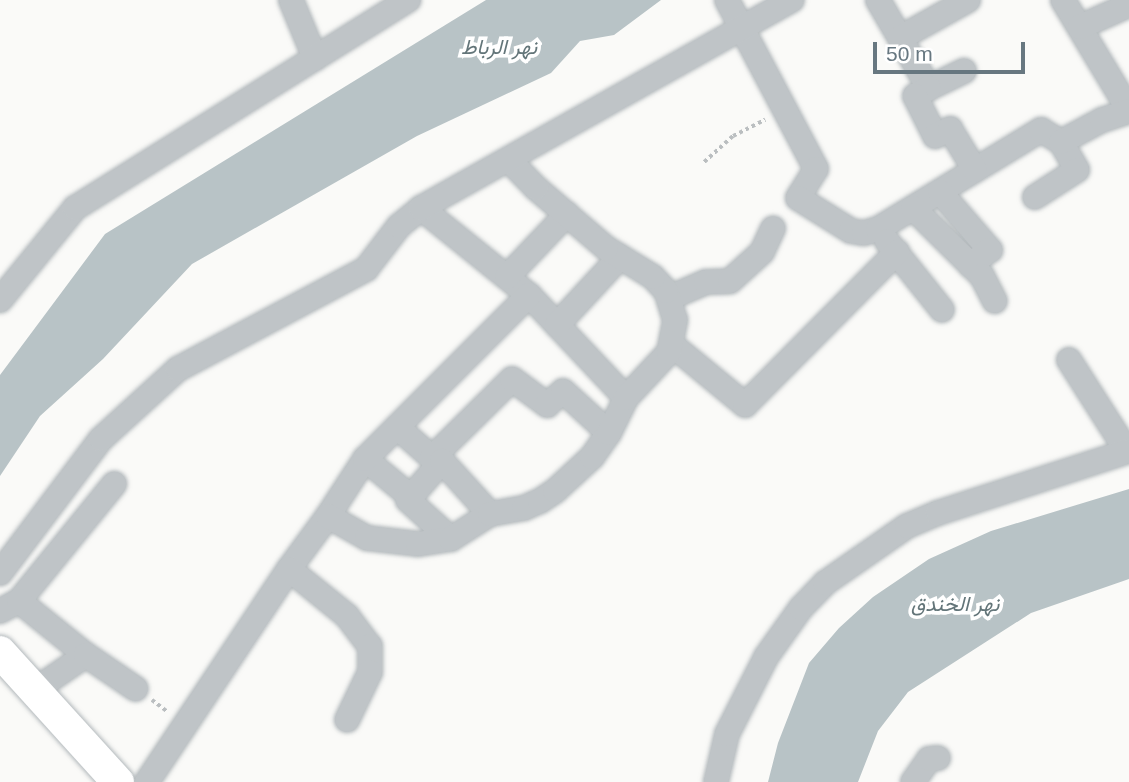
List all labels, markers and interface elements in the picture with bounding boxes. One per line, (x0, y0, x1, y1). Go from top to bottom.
scale bar (877, 28, 1029, 72)
water label: نهر الرباط (461, 34, 537, 60)
text: 50 m (886, 42, 933, 65)
water label: نهر الخندق (911, 591, 999, 617)

